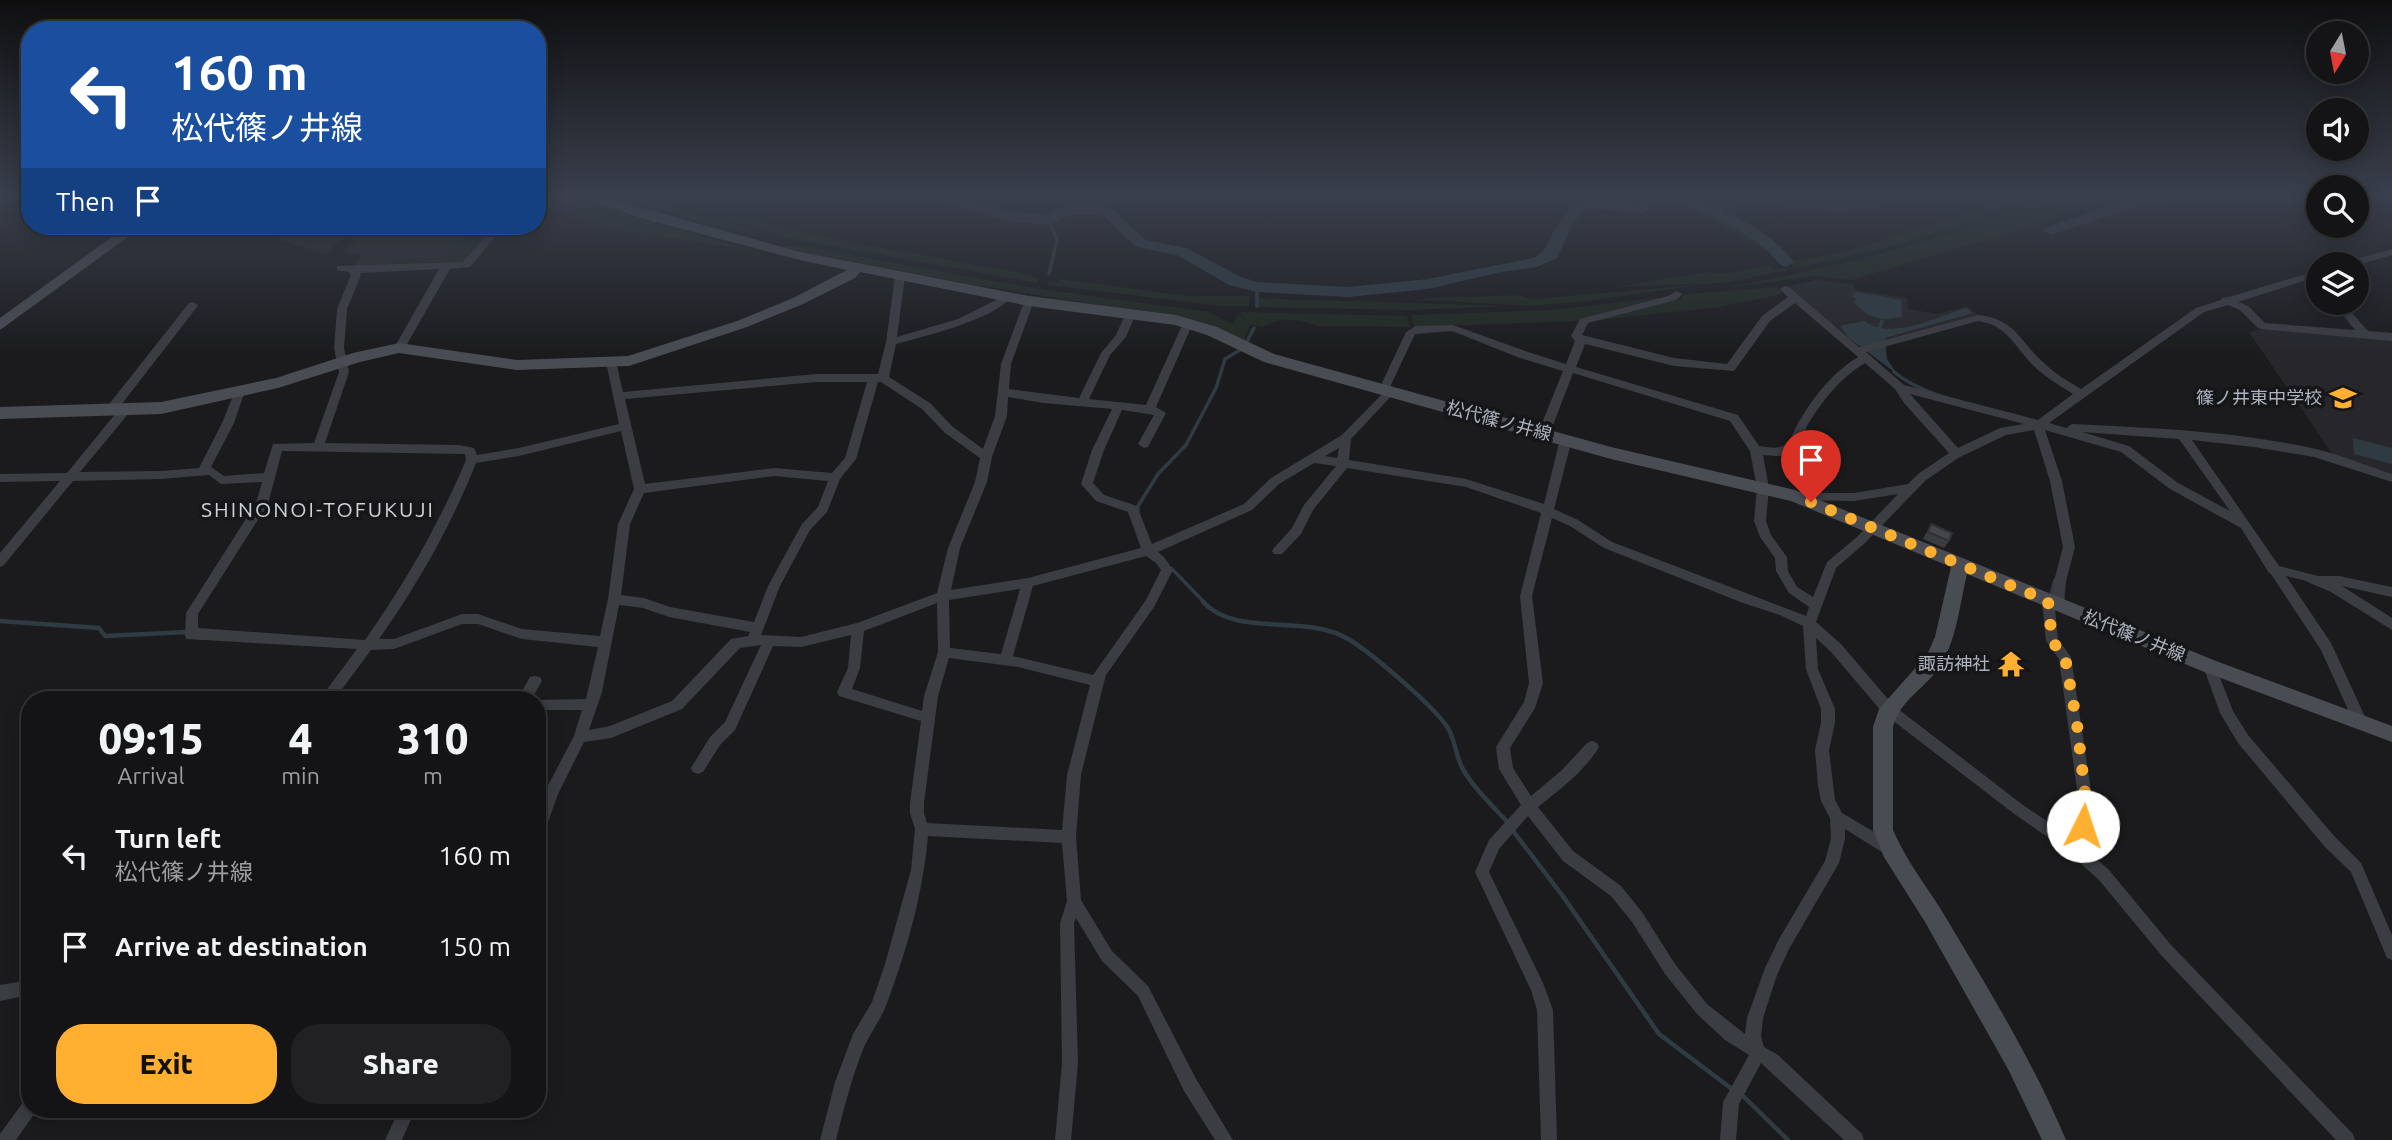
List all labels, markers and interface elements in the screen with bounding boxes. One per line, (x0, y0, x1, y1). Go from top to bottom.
north arrow (2306, 21, 2370, 84)
map controls (2306, 21, 2369, 315)
text: 160 m (171, 44, 308, 99)
icon: left (56, 49, 147, 140)
button: sound (2306, 98, 2369, 161)
text: 松代篠ノ井線 (171, 109, 363, 145)
button: search (2306, 175, 2369, 238)
icon: arrive (129, 182, 167, 220)
text: Then (56, 187, 115, 216)
button: layers (2306, 252, 2369, 315)
school or university icon: 篠ノ井東中学校 (2328, 383, 2358, 413)
place label: 篠ノ井東中学校 (2196, 387, 2322, 407)
street label: 松代篠ノ井線 (1445, 396, 1554, 444)
pin (1781, 430, 1841, 502)
icon: arrive (1792, 441, 1830, 479)
district label: SHINONOI-TOFUKUJI (201, 497, 435, 521)
street label: 松代篠ノ井線 (2081, 606, 2188, 665)
temple icon: 諏訪神社 (1996, 649, 2026, 679)
place label: 諏訪神社 (1918, 653, 1990, 673)
text: 09:15 (99, 715, 204, 762)
text: 4 (289, 715, 312, 762)
text: 310 (397, 715, 468, 762)
text: Arrival (118, 763, 185, 788)
text: min (281, 763, 320, 788)
text: m (423, 763, 443, 788)
position arrow (2046, 789, 2120, 863)
text: Turn left (115, 824, 221, 853)
icon: left (56, 837, 94, 875)
text: 160 m (439, 841, 511, 870)
text: 松代篠ノ井線 (115, 859, 253, 884)
icon: arrive (56, 928, 94, 966)
text: Arrive at destination (115, 932, 368, 961)
text: 150 m (439, 932, 511, 961)
button: Exit (56, 1024, 277, 1104)
button: Share (291, 1024, 511, 1104)

